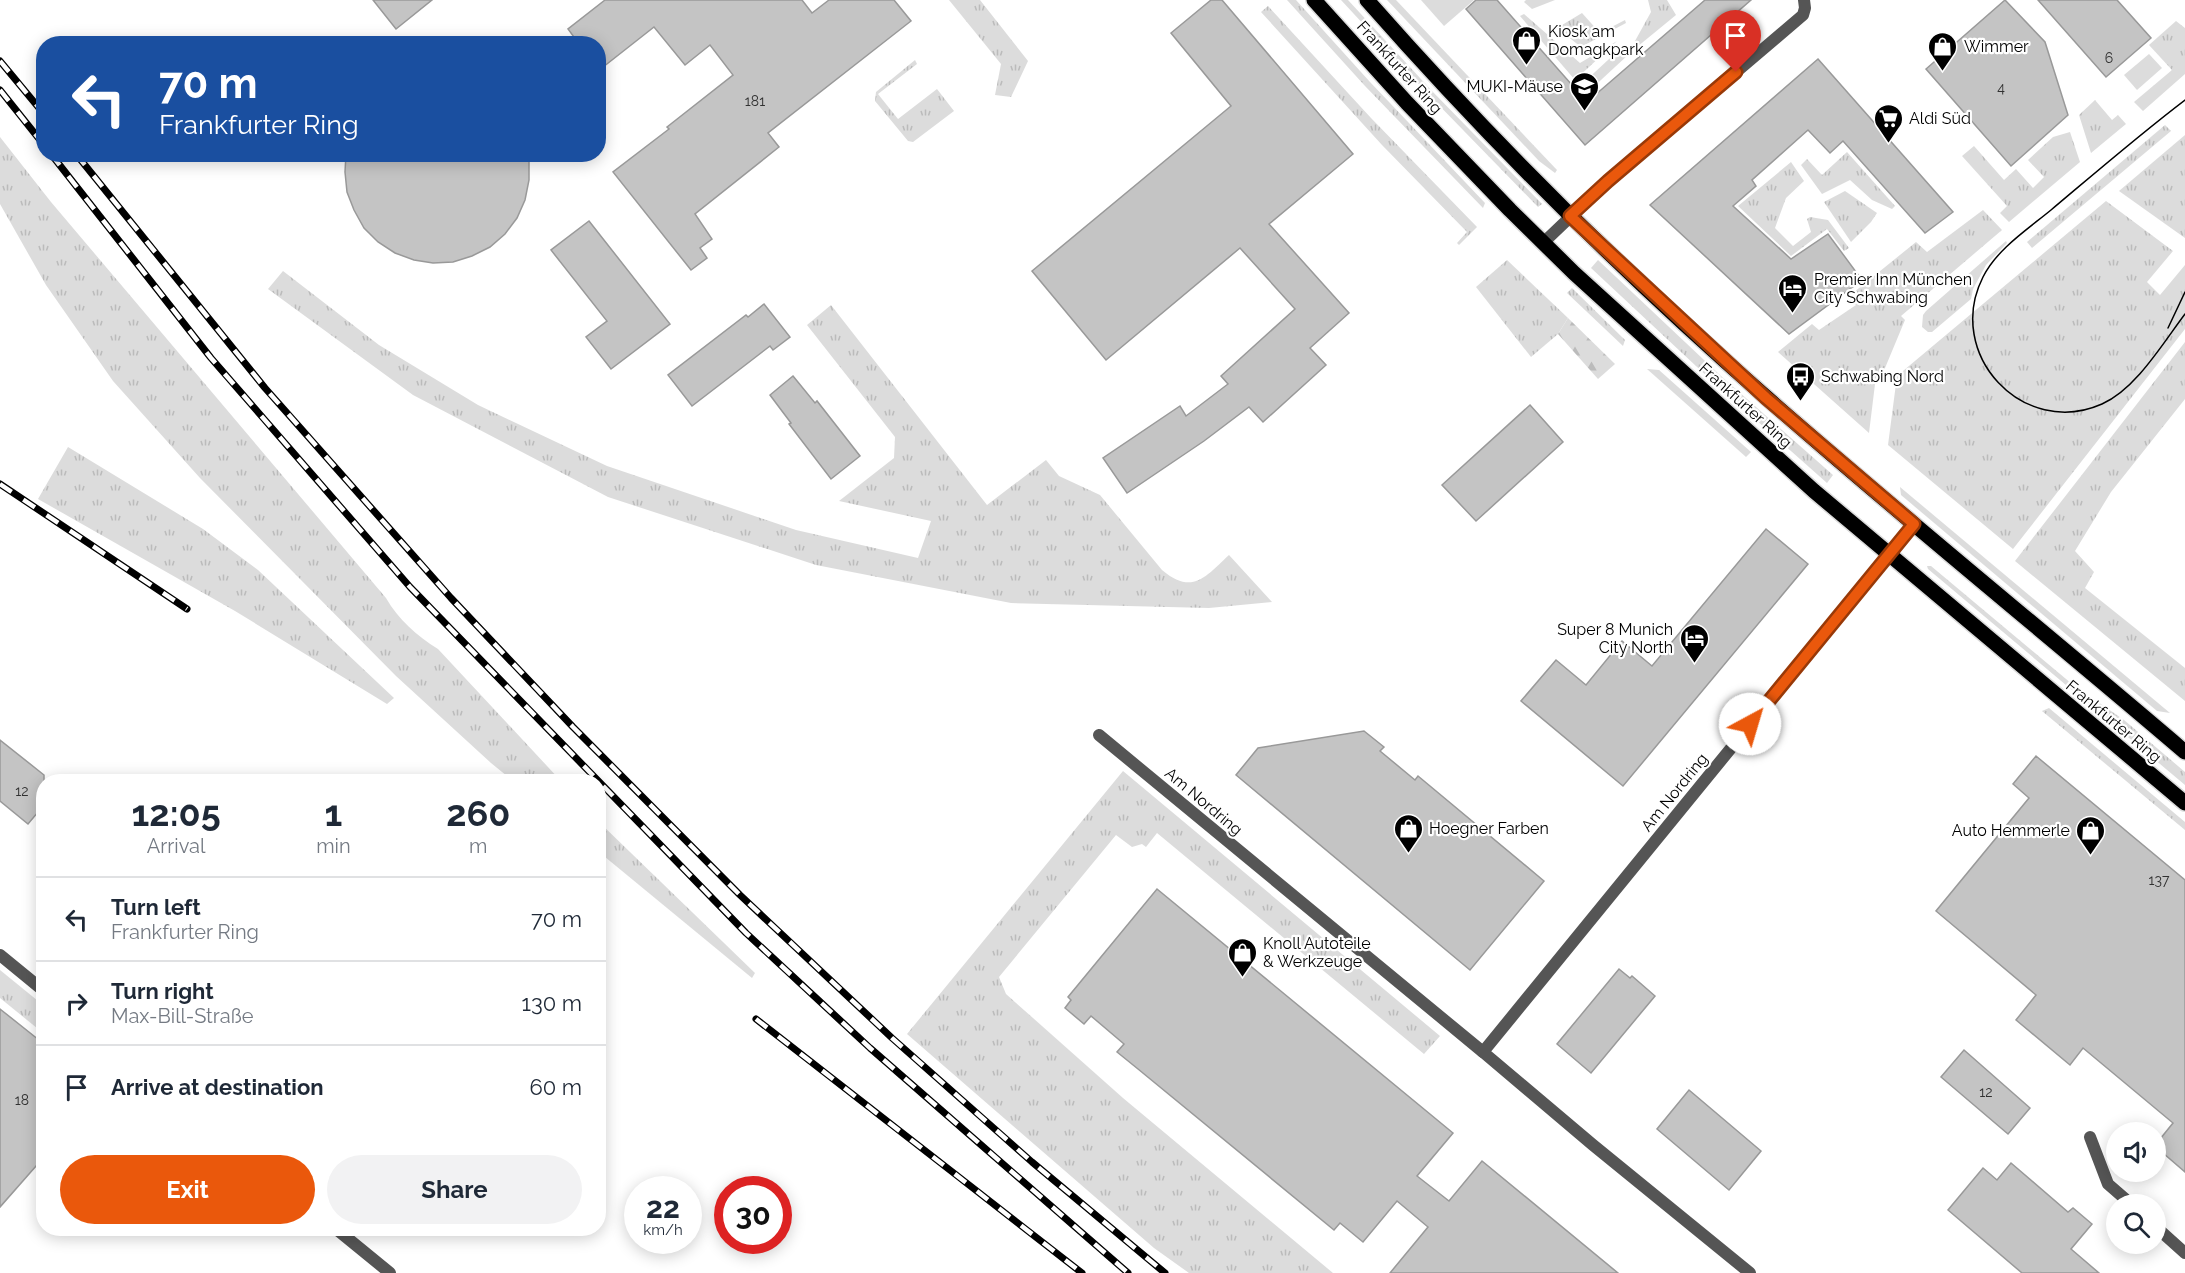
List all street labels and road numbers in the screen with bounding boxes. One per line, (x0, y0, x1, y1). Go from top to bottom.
street label: Frankfurter Ring (1353, 17, 1446, 118)
street label: Frankfurter Ring (1695, 359, 1796, 452)
street label: Frankfurter Ring (2062, 676, 2165, 767)
street label: Am Nordring (1637, 749, 1712, 835)
street label: Am Nordring (1161, 764, 1246, 839)

